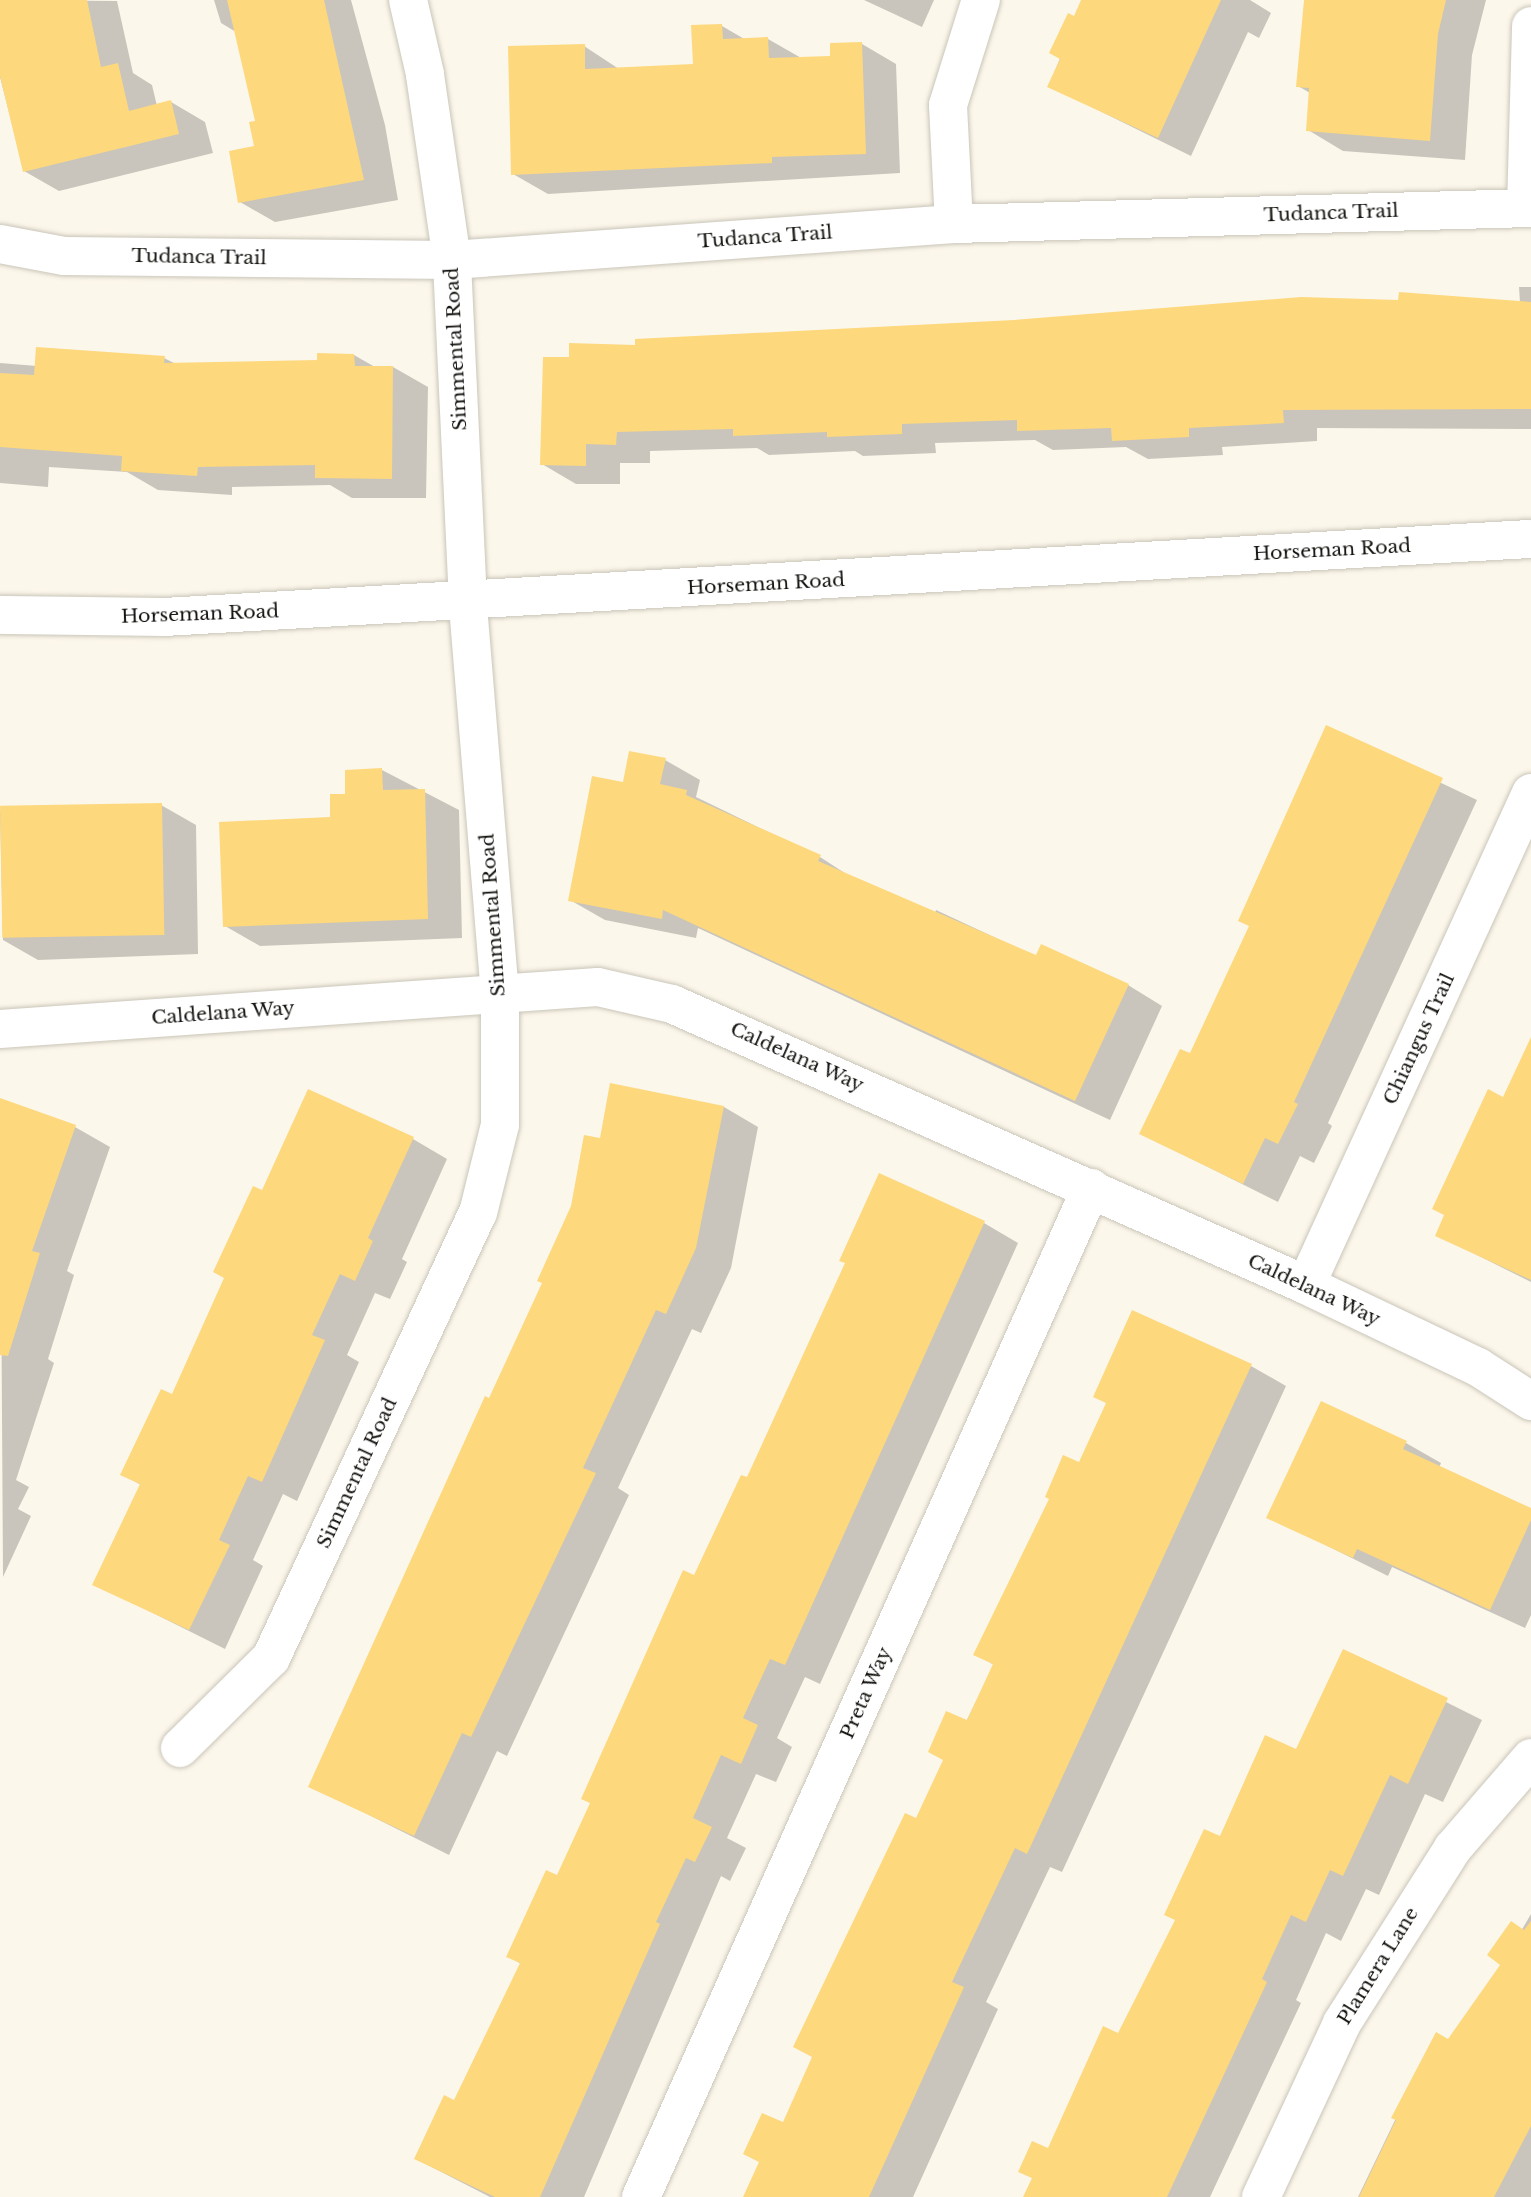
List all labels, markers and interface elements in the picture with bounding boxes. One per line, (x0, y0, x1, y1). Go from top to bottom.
street label: Tudanca Trail (1263, 199, 1399, 227)
street label: Tudanca Trail (697, 221, 833, 253)
street label: Tudanca Trail (131, 244, 267, 270)
street label: Simmental Road (440, 267, 472, 431)
street label: Horseman Road (1252, 534, 1412, 566)
street label: Horseman Road (686, 568, 846, 600)
street label: Horseman Road (121, 600, 279, 628)
street label: Simmental Road (476, 833, 510, 997)
street label: Chiangus Trail (1379, 970, 1459, 1108)
street label: Caldelana Way (150, 997, 296, 1029)
street label: Caldelana Way (726, 1017, 868, 1097)
street label: Caldelana Way (1244, 1249, 1384, 1331)
street label: Simmental Road (312, 1394, 402, 1552)
street label: Preta Way (835, 1643, 897, 1743)
street label: Plamera Lane (1333, 1903, 1423, 2029)

